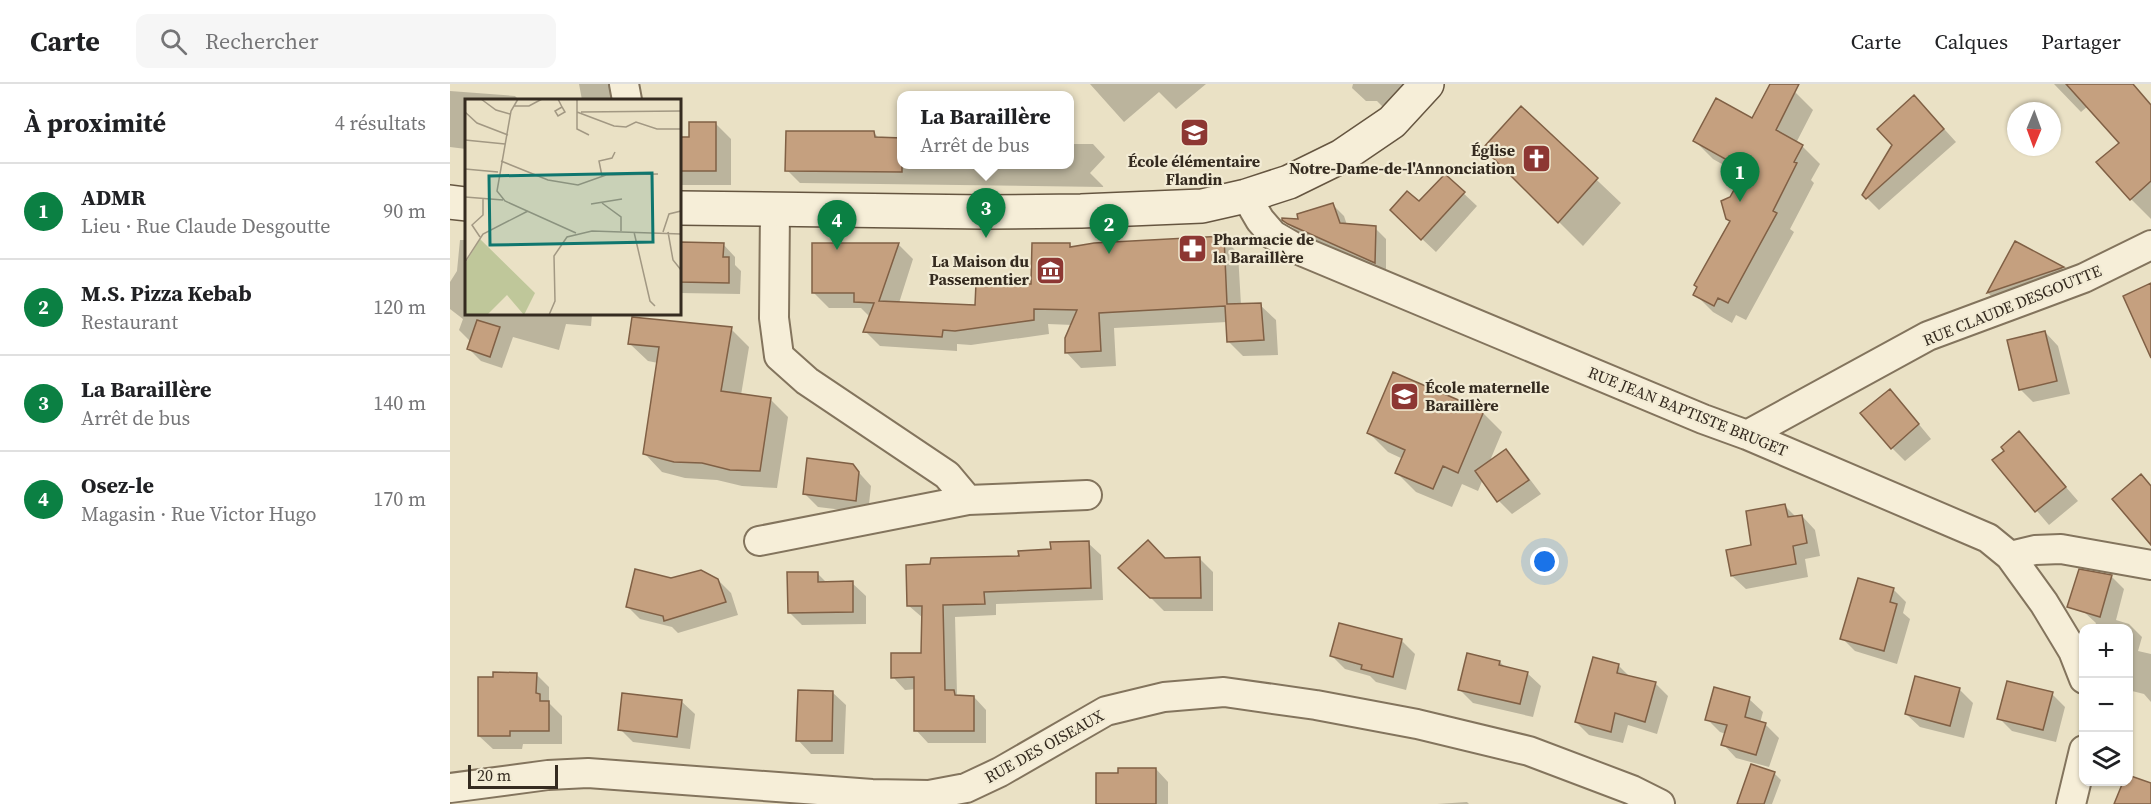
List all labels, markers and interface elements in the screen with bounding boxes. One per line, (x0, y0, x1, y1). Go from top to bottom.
search box (136, 14, 556, 68)
text: Carte (30, 22, 100, 60)
icon: search (157, 25, 190, 58)
text: Rechercher (205, 26, 319, 56)
text: Carte (1851, 27, 1901, 56)
text: Calques (1934, 27, 2008, 56)
text: Partager (2041, 27, 2121, 56)
popup (897, 91, 1074, 169)
inset map (465, 99, 681, 315)
text: La Baraillère (920, 101, 1051, 131)
north arrow (2007, 102, 2061, 156)
text: À proximité (24, 105, 166, 141)
text: 4 résultats (335, 109, 426, 137)
school or university icon: École élémentaire Flandin (1178, 117, 1210, 149)
text: Arrêt de bus (920, 131, 1030, 159)
place label: Église Notre-Dame-de-l'Annonciation (1289, 139, 1515, 179)
church icon: Église Notre-Dame-de-l'Annonciation (1520, 143, 1552, 175)
place label: École élémentaire Flandin (1128, 150, 1260, 190)
pin: 1 (1720, 152, 1760, 202)
text: ADMR (81, 182, 146, 212)
pin: 3 (966, 188, 1006, 238)
text: 1 (38, 197, 49, 225)
text: 90 m (383, 197, 426, 225)
pin: 4 (818, 200, 856, 250)
pin: 2 (1090, 204, 1128, 254)
text: Lieu · Rue Claude Desgoutte (81, 212, 330, 240)
place label: Pharmacie de la Baraillère (1213, 228, 1314, 268)
pharmacy icon: Pharmacie de la Baraillère (1176, 232, 1208, 264)
place label: La Maison du Passementier (929, 250, 1030, 290)
museum icon: La Maison du Passementier (1034, 254, 1066, 286)
street label: RUE CLAUDE DESGOUTTE (1919, 259, 2105, 351)
text: M.S. Pizza Kebab (81, 278, 252, 308)
text: 2 (38, 293, 49, 321)
text: 120 m (373, 293, 426, 321)
text: Restaurant (81, 308, 178, 336)
street label: RUE JEAN BAPTISTE BRUGET (1585, 361, 1791, 461)
text: La Baraillère (81, 374, 211, 404)
place label: École maternelle Baraillère (1425, 376, 1549, 416)
school or university icon: École maternelle Baraillère (1388, 380, 1420, 412)
text: 3 (38, 389, 49, 417)
text: 140 m (373, 389, 426, 417)
text: Arrêt de bus (81, 404, 190, 432)
text: Osez-le (81, 470, 154, 500)
text: 4 (38, 485, 49, 513)
text: 170 m (373, 485, 426, 513)
text: Magasin · Rue Victor Hugo (81, 500, 317, 528)
your location (1530, 547, 1559, 576)
map controls (2079, 624, 2133, 786)
button: + (2079, 624, 2133, 678)
button: − (2079, 678, 2133, 732)
street label: RUE DES OISEAUX (981, 704, 1108, 788)
button: layers (2079, 732, 2133, 786)
scale bar (468, 762, 558, 790)
text: 20 m (477, 764, 511, 786)

